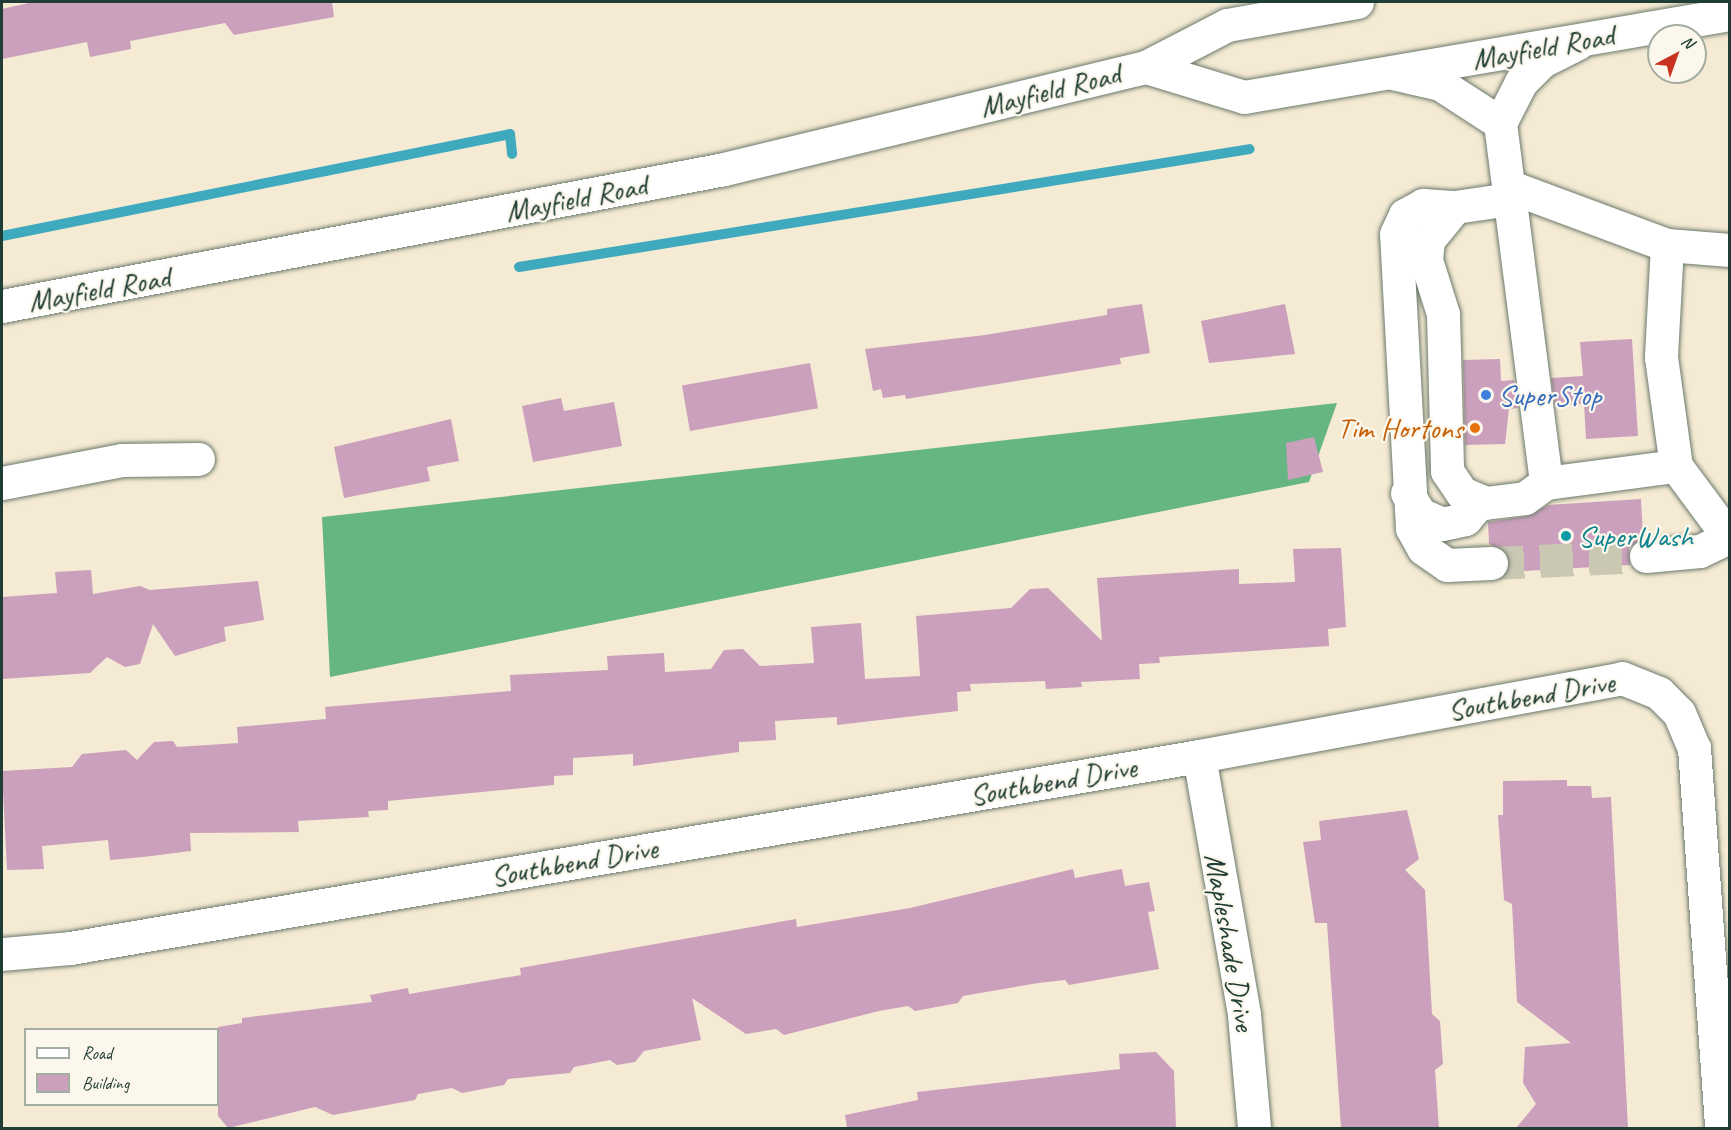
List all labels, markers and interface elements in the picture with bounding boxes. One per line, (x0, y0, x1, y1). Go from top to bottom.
street label: Mayfield Road (1470, 17, 1616, 77)
north arrow (1647, 24, 1707, 84)
text: N (1677, 31, 1698, 53)
street label: Mayfield Road (977, 55, 1123, 125)
street label: Mayfield Road (503, 167, 649, 229)
street label: Mayfield Road (26, 259, 172, 319)
place label: SuperStop (1498, 377, 1601, 413)
marker: SuperStop (1479, 388, 1493, 402)
place label: Tim Hortons (1337, 410, 1463, 446)
marker: Tim Hortons (1468, 421, 1482, 435)
place label: SuperWash (1578, 518, 1693, 554)
marker: SuperWash (1559, 529, 1573, 543)
street label: Southbend Drive (1445, 664, 1617, 728)
street label: Southbend Drive (967, 749, 1139, 813)
street label: Southbend Drive (488, 830, 660, 894)
street label: Mapleshade Drive (1197, 850, 1263, 1034)
legend (24, 1028, 219, 1106)
text: Road (82, 1042, 112, 1064)
text: Building (82, 1072, 129, 1094)

